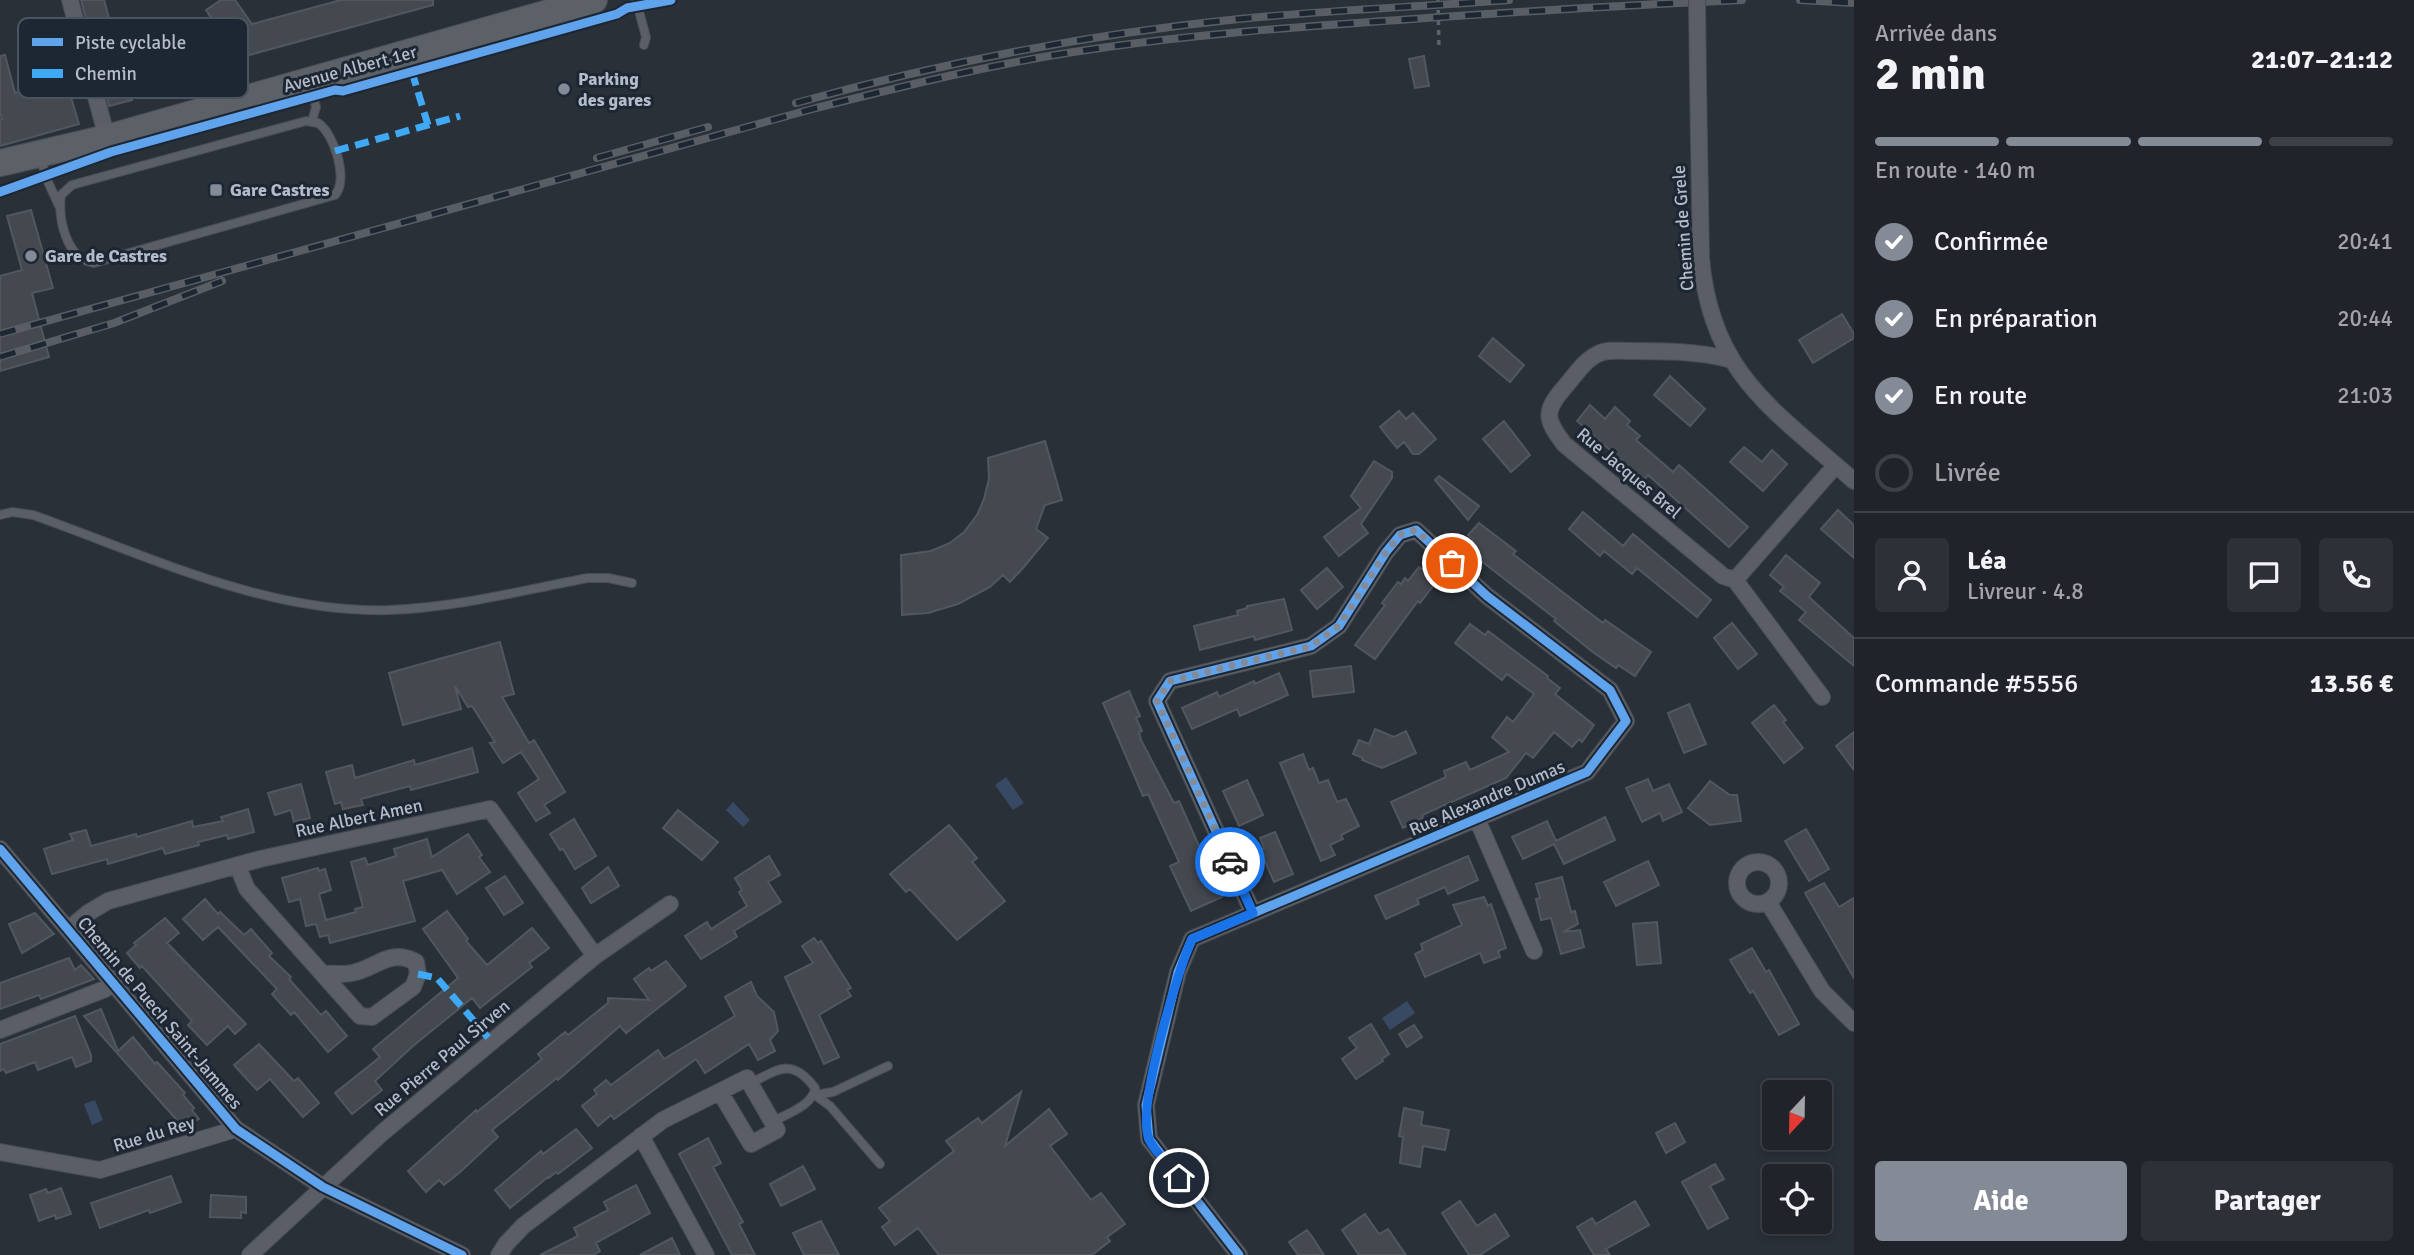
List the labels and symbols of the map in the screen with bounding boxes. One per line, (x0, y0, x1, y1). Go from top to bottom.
legend (18, 18, 248, 98)
text: Piste cyclable (75, 31, 186, 55)
street label: Avenue Albert 1er (281, 40, 420, 97)
text: Chemin (75, 62, 137, 86)
place label: Parking des gares (578, 68, 651, 111)
marker: Parking des gares (556, 81, 572, 97)
street label: Chemin de Grele (1668, 164, 1698, 292)
place label: Gare Castres (230, 179, 330, 201)
marker: Gare Castres (208, 182, 224, 198)
place label: Gare de Castres (45, 245, 167, 267)
marker: Gare de Castres (23, 248, 39, 264)
street label: Rue Jacques Brel (1572, 423, 1686, 523)
pin (1422, 533, 1482, 593)
street label: Rue Alexandre Dumas (1406, 755, 1568, 841)
street label: Rue Albert Amen (294, 794, 424, 842)
courier (1195, 827, 1265, 897)
street label: Chemin de Puech Saint-Jammes (73, 912, 247, 1114)
street label: Rue Pierre Paul Sirven (370, 995, 514, 1121)
north arrow (1762, 1080, 1832, 1150)
street label: Rue du Rey (110, 1111, 198, 1157)
pin (1149, 1148, 1209, 1208)

